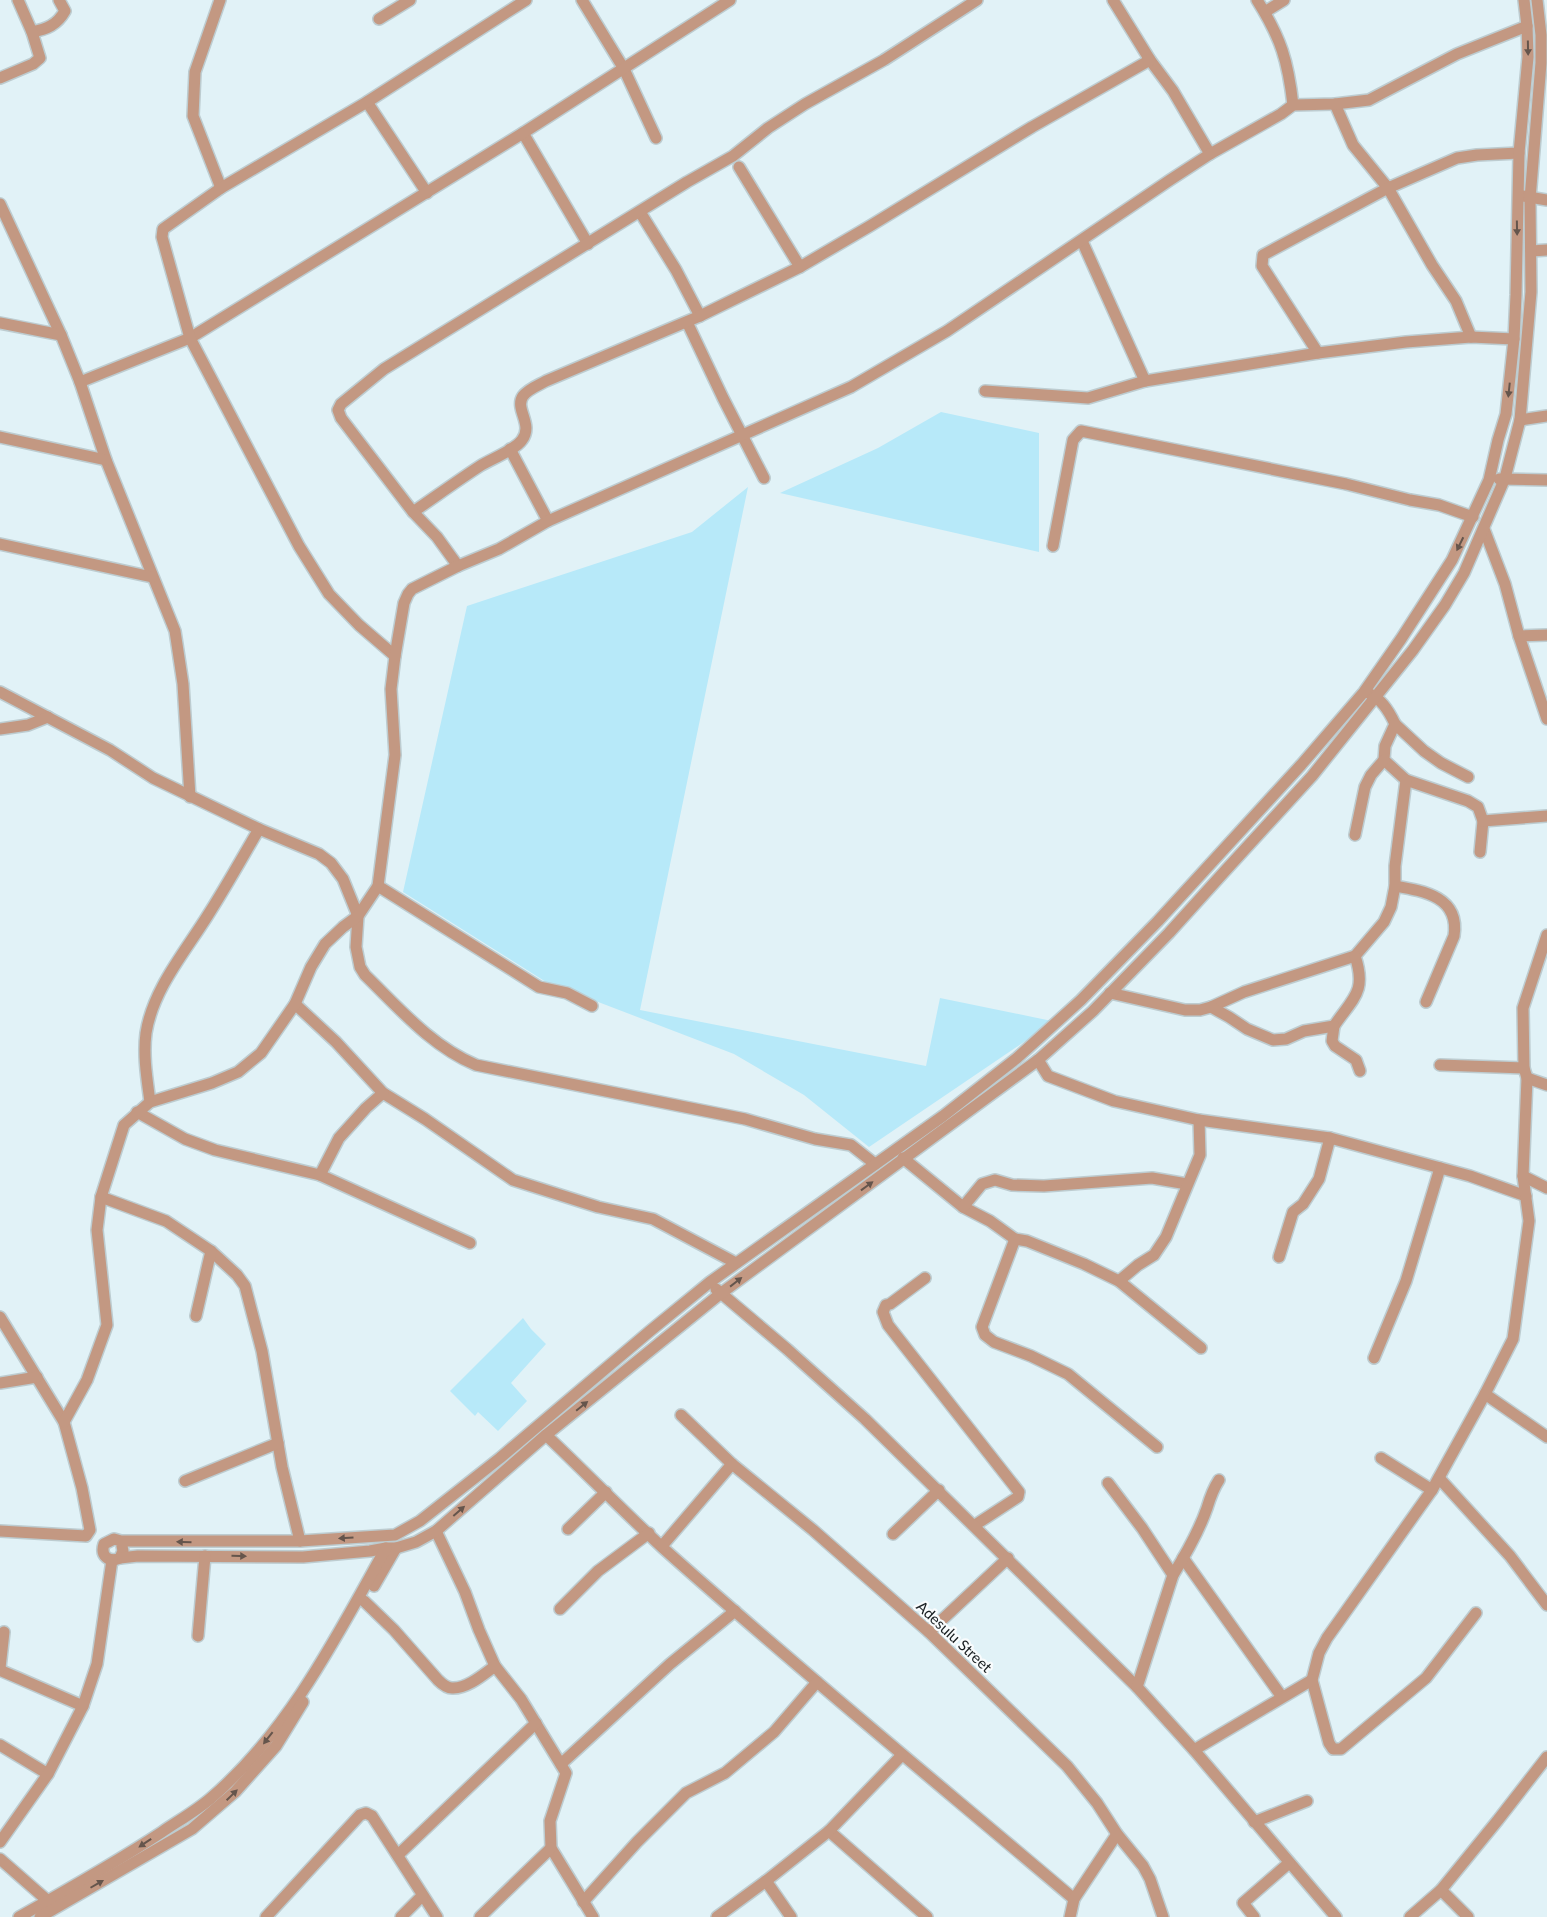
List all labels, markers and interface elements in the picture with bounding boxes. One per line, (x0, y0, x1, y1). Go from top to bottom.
one-way arrow (1524, 41, 1532, 57)
one-way arrow (1513, 220, 1521, 236)
one-way arrow (1505, 382, 1513, 398)
one-way arrow (1456, 537, 1464, 551)
one-way arrow (860, 1181, 874, 1191)
one-way arrow (729, 1276, 742, 1287)
one-way arrow (575, 1400, 588, 1411)
one-way arrow (452, 1506, 465, 1517)
one-way arrow (338, 1534, 354, 1542)
one-way arrow (176, 1537, 192, 1545)
one-way arrow (231, 1552, 247, 1560)
street label: Adesulu Street (913, 1597, 997, 1676)
one-way arrow (263, 1731, 274, 1744)
one-way arrow (225, 1789, 237, 1801)
one-way arrow (139, 1838, 152, 1848)
one-way arrow (89, 1880, 104, 1888)

